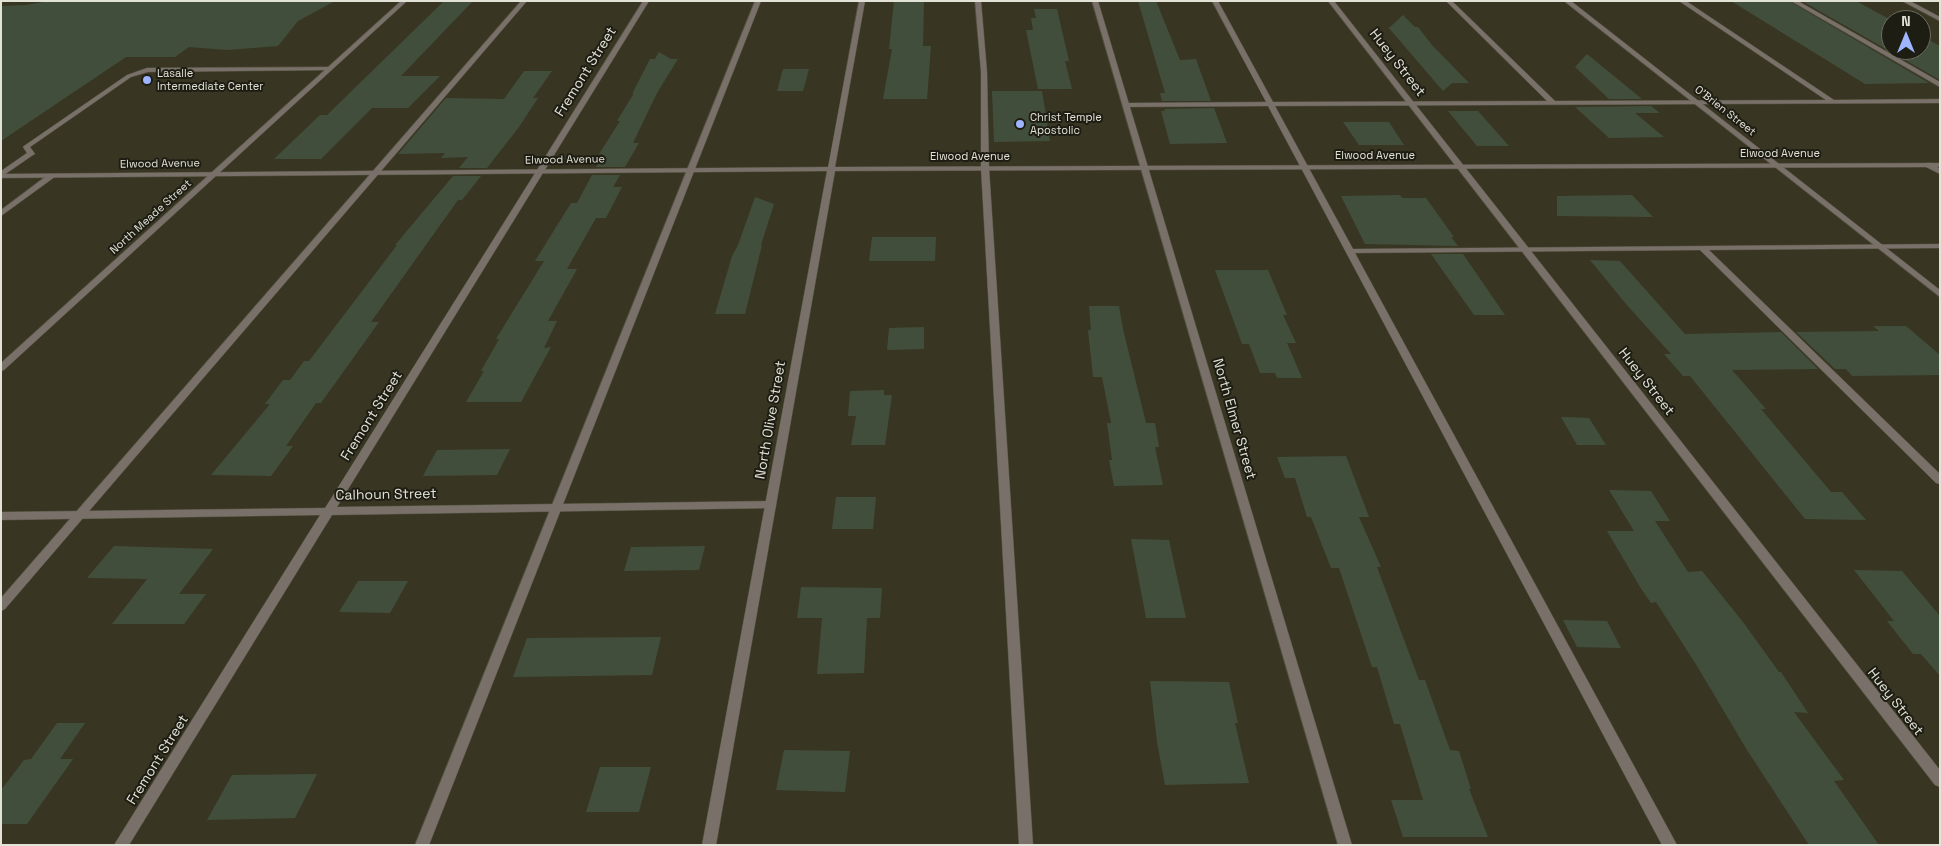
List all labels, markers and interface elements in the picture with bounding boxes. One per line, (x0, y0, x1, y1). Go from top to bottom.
north arrow (1881, 10, 1931, 60)
text: N (1901, 12, 1911, 30)
street label: Fremont Street (552, 24, 620, 120)
street label: Huey Street (1365, 26, 1429, 100)
place label: Lasalle Intermediate Center (157, 67, 263, 93)
marker: Lasalle Intermediate Center (141, 74, 153, 86)
street label: O'Brien Street (1692, 83, 1758, 139)
place label: Christ Temple Apostolic (1030, 111, 1102, 137)
marker: Christ Temple Apostolic (1014, 118, 1026, 130)
street label: Elwood Avenue (1740, 147, 1820, 161)
street label: Elwood Avenue (1335, 149, 1415, 163)
street label: Elwood Avenue (930, 150, 1010, 164)
street label: Elwood Avenue (525, 153, 605, 167)
street label: Elwood Avenue (120, 157, 200, 171)
street label: North Meade Street (108, 177, 194, 257)
street label: Huey Street (1614, 345, 1678, 419)
street label: North Elmer Street (1209, 357, 1259, 481)
street label: North Olive Street (752, 359, 790, 481)
street label: Fremont Street (338, 368, 406, 464)
street label: Calhoun Street (335, 486, 437, 504)
street label: Huey Street (1863, 665, 1927, 739)
street label: Fremont Street (124, 712, 192, 808)

